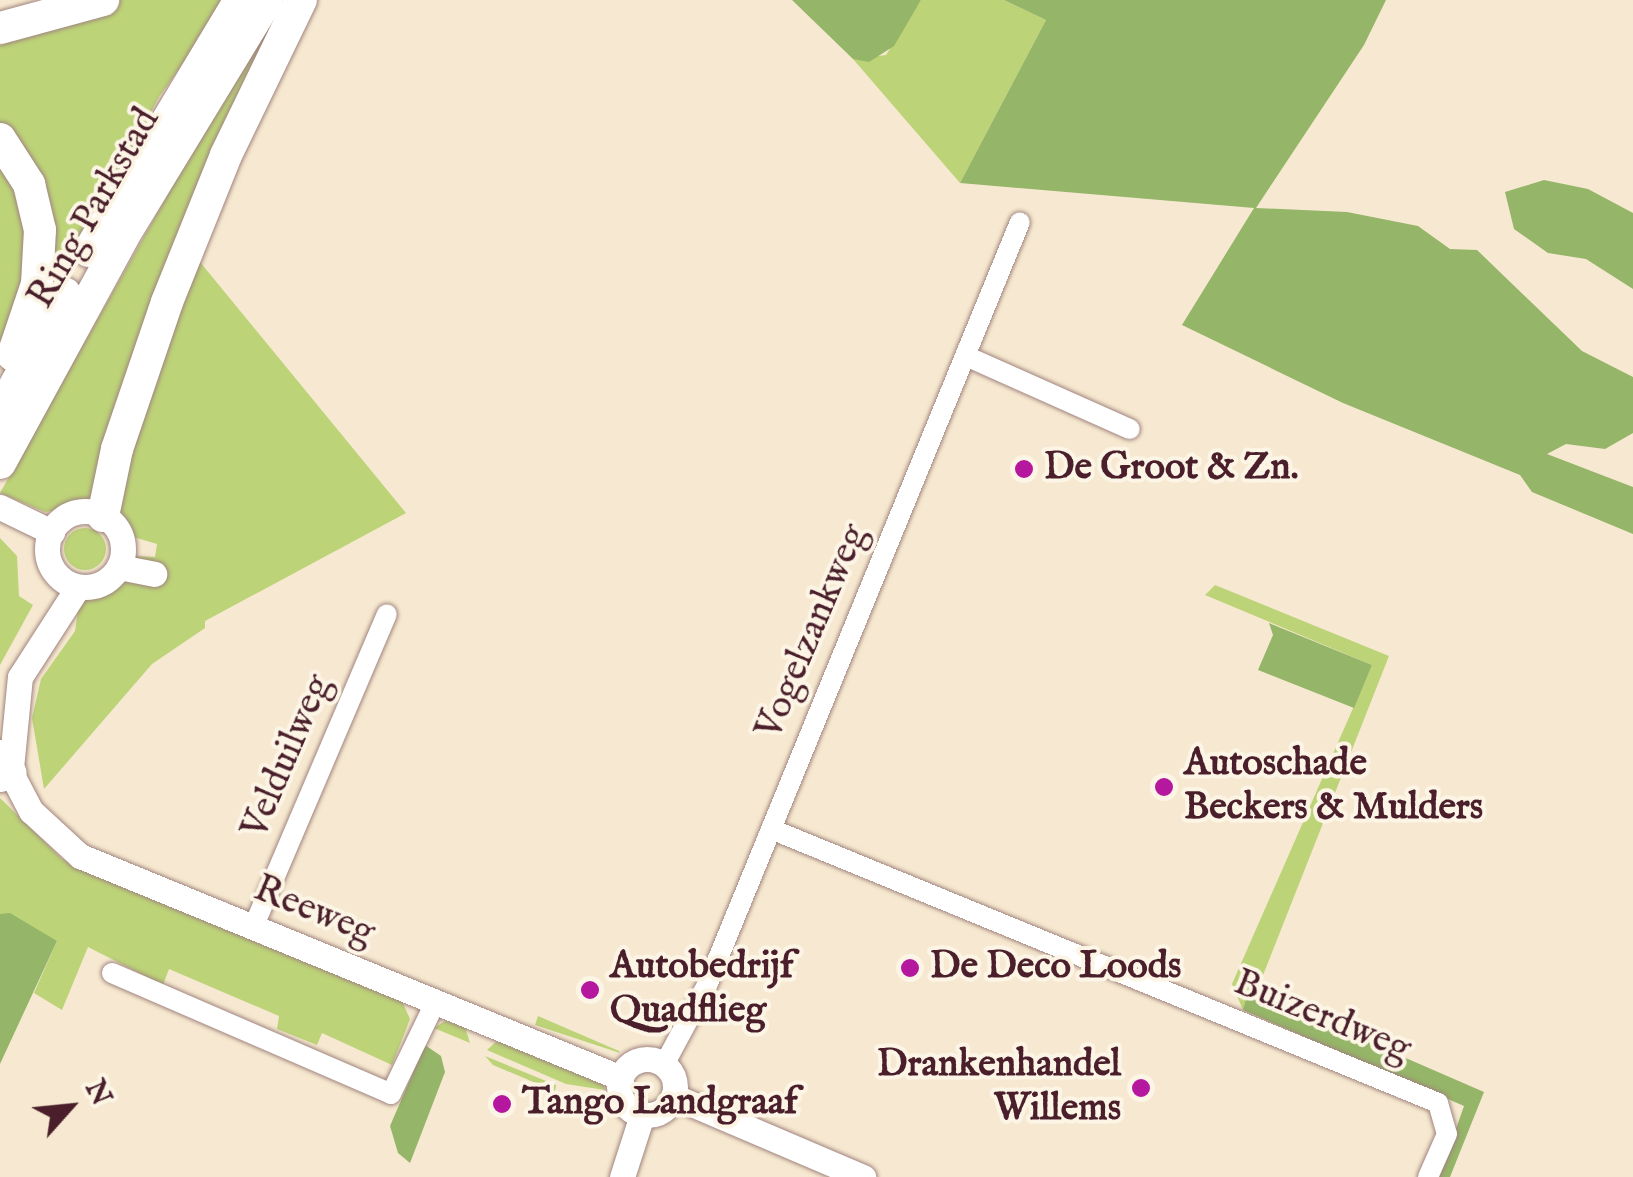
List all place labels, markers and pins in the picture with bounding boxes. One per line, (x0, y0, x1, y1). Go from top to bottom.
place label: De Groot & Zn. (1044, 446, 1299, 492)
marker: De Groot & Zn. (1013, 458, 1035, 480)
place label: Autoschade Beckers & Mulders (1184, 742, 1483, 832)
marker: Autoschade Beckers & Mulders (1153, 776, 1175, 798)
place label: Autobedrijf Quadflieg (610, 945, 794, 1034)
place label: De Deco Loods (930, 945, 1181, 991)
marker: De Deco Loods (899, 957, 921, 979)
marker: Autobedrijf Quadflieg (579, 979, 601, 1001)
place label: Drankenhandel Willems (877, 1043, 1121, 1132)
marker: Drankenhandel Willems (1130, 1077, 1152, 1099)
place label: Tango Landgraaf (522, 1081, 798, 1127)
marker: Tango Landgraaf (491, 1093, 513, 1115)

